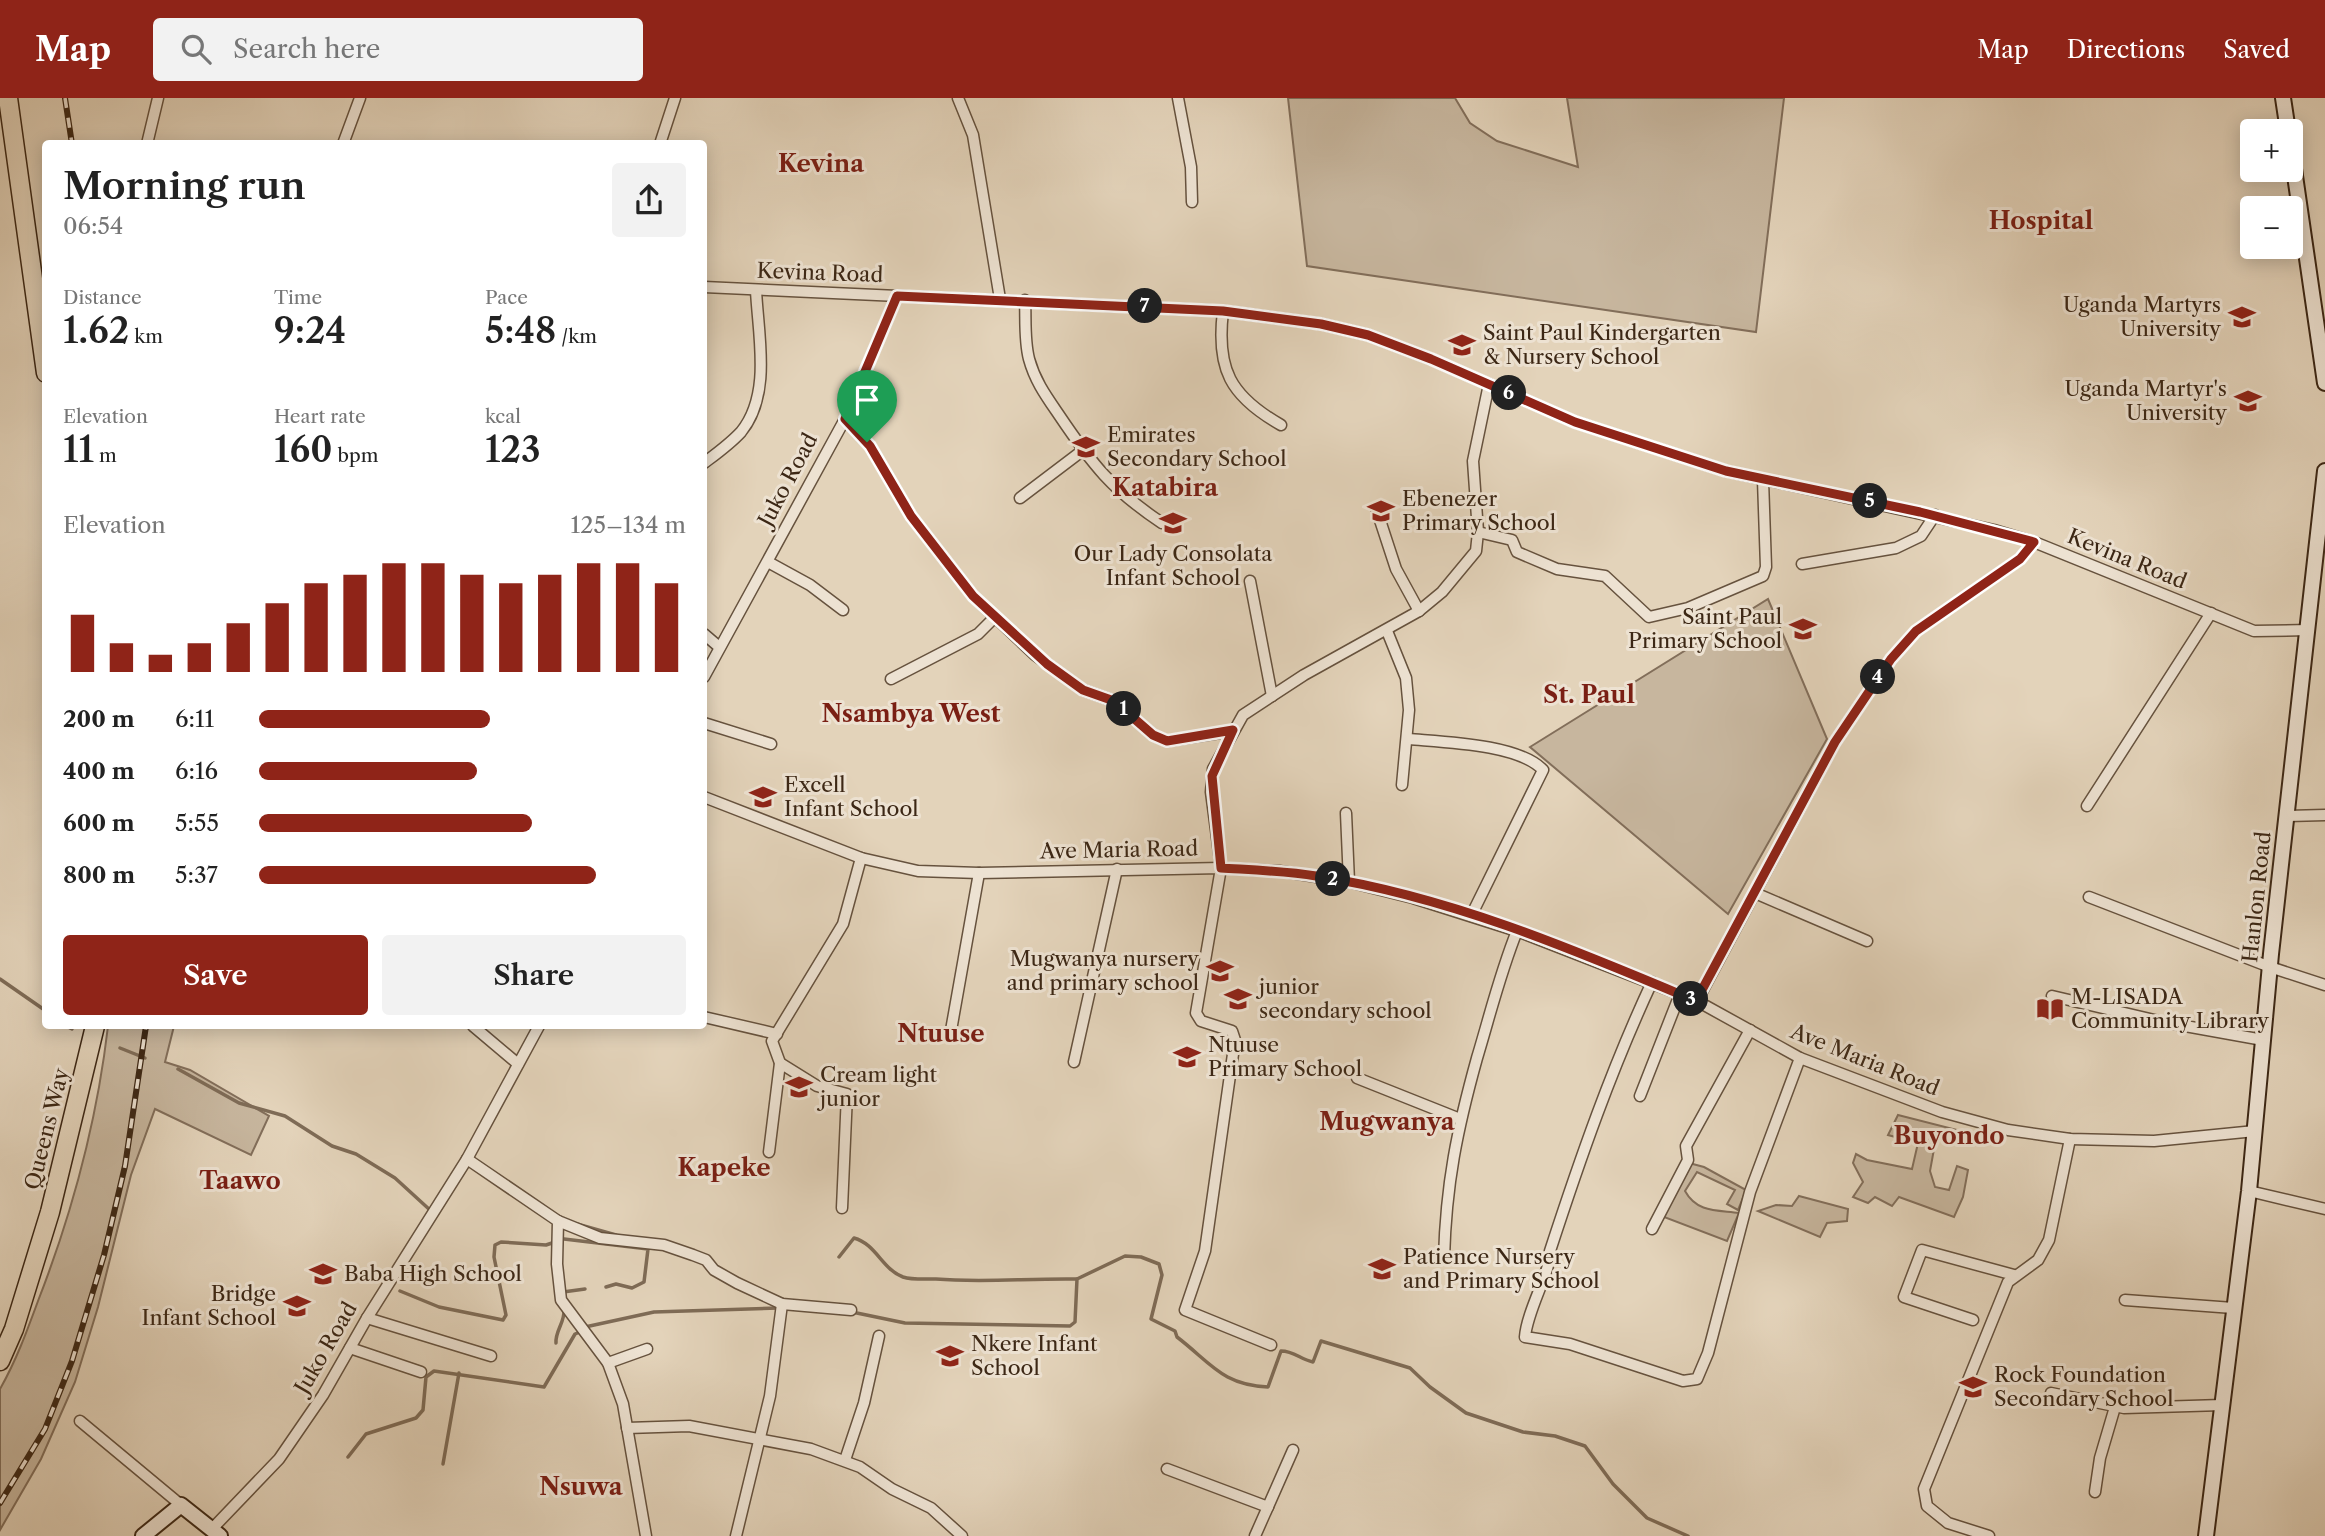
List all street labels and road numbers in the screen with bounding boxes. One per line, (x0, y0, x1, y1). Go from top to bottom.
street label: Kevina Road (756, 258, 884, 287)
street label: Juko Road (751, 429, 823, 533)
street label: Kevina Road (2064, 523, 2191, 594)
street label: Hanlon Road (2237, 830, 2276, 964)
street label: Ave Maria Road (1039, 836, 1198, 863)
street label: Ave Maria Road (1786, 1018, 1943, 1101)
street label: Queens Way (19, 1065, 74, 1192)
street label: Juko Road (288, 1297, 362, 1401)

